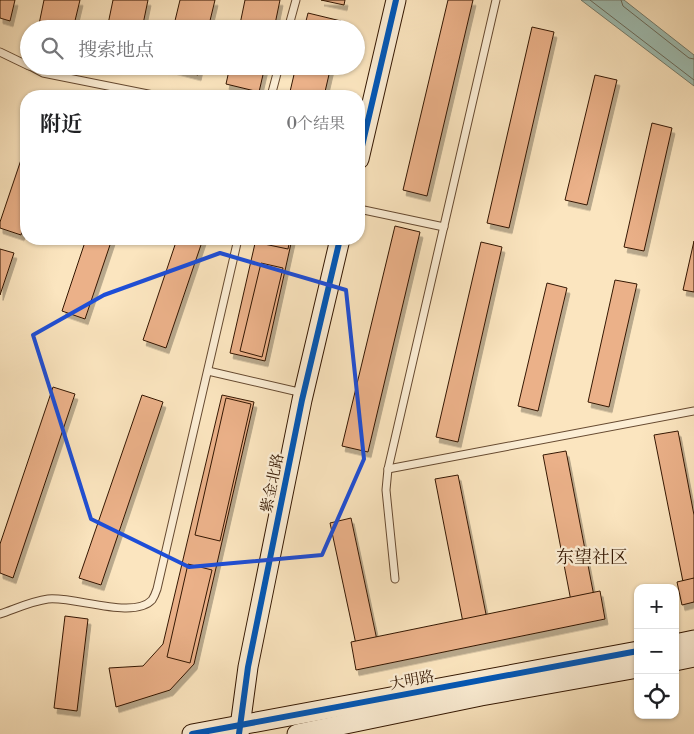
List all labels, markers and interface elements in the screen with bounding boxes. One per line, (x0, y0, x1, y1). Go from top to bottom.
search box (20, 20, 365, 75)
icon: search (38, 34, 66, 62)
text: 搜索地点 (78, 38, 154, 62)
text: 附近 (40, 112, 82, 138)
text: 0个结果 (286, 114, 345, 134)
street label: 紫金北路 (257, 452, 288, 514)
district label: 东望社区 (556, 546, 628, 569)
map controls (634, 584, 679, 719)
button: + (634, 584, 679, 629)
button: − (634, 629, 679, 674)
street label: 大明路 (388, 667, 436, 694)
button: locate (634, 674, 679, 719)

